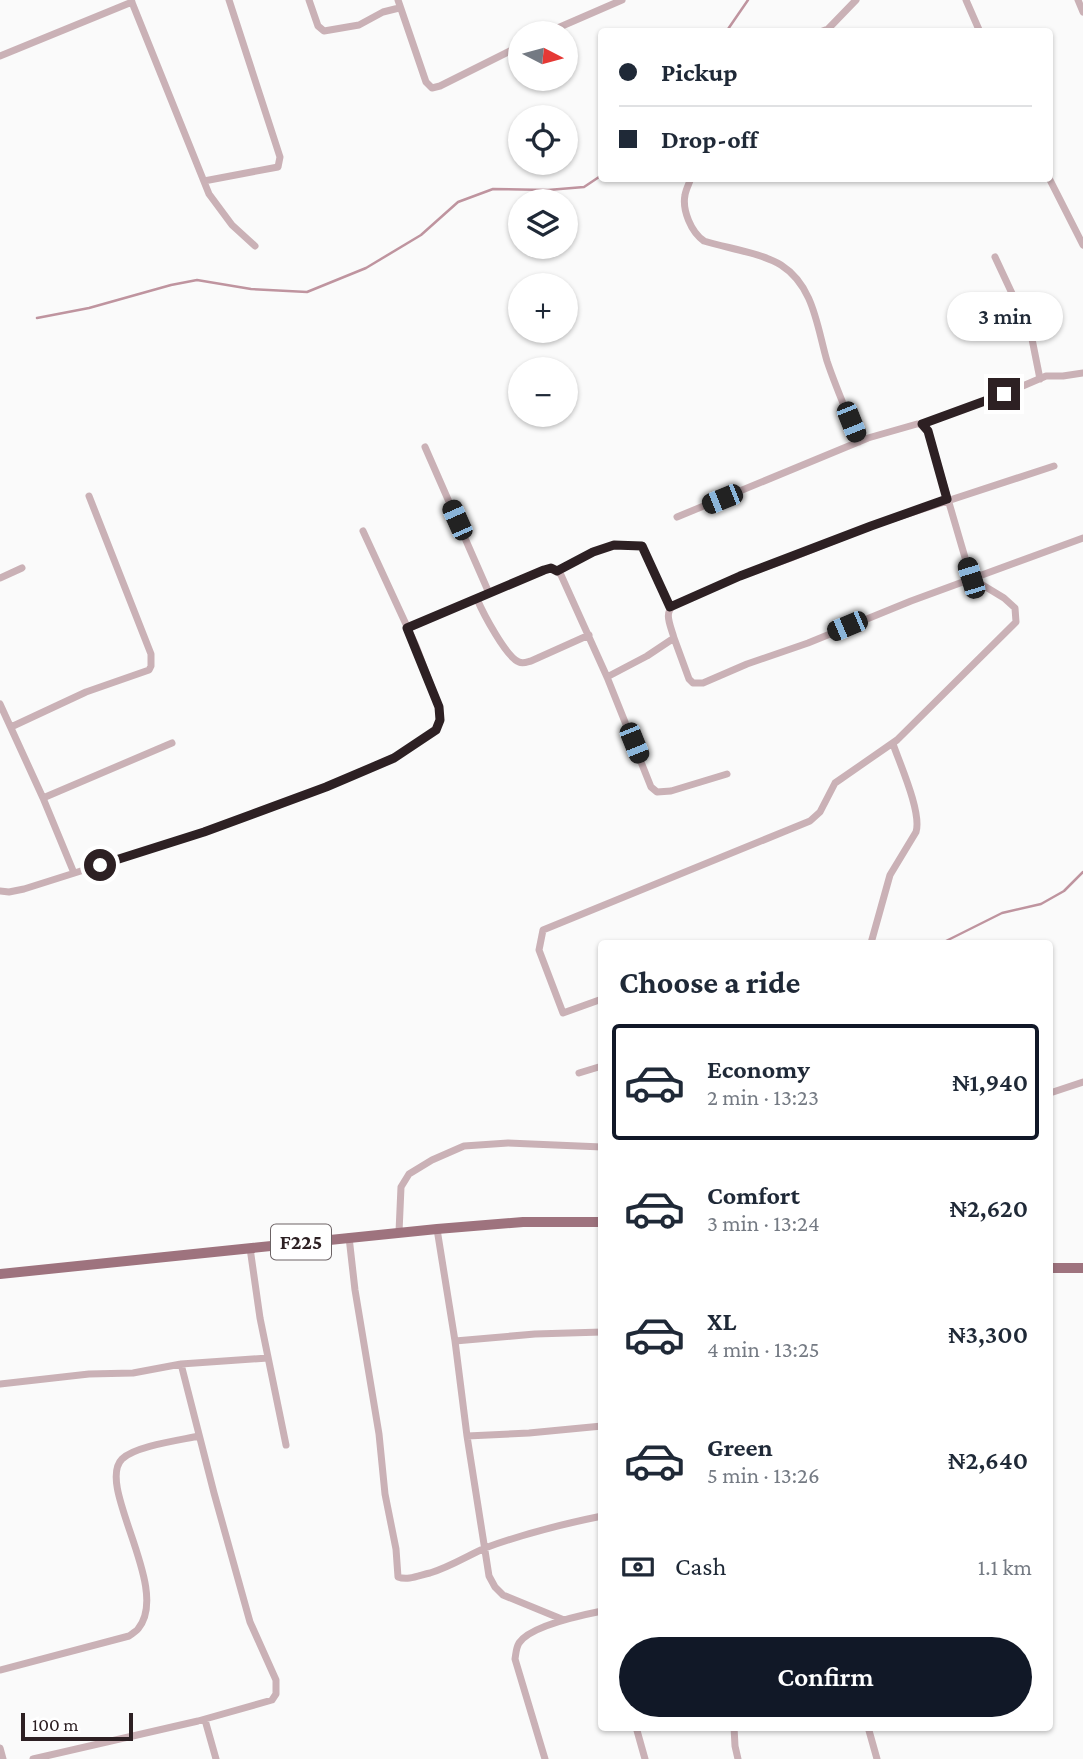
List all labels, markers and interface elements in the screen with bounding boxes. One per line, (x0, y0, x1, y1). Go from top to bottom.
north arrow (508, 21, 578, 91)
map controls (508, 21, 578, 427)
text: Pickup (661, 58, 738, 87)
button: locate (508, 105, 578, 175)
text: Drop-off (661, 125, 758, 154)
button: layers (508, 189, 578, 259)
button: + (508, 273, 578, 343)
callout: 3 min (946, 292, 1062, 342)
text: 3 min (978, 303, 1032, 329)
button: − (508, 357, 578, 427)
route end (988, 378, 1020, 410)
car (834, 399, 869, 445)
car (699, 481, 746, 517)
car (439, 497, 476, 543)
car (955, 555, 988, 601)
car (824, 608, 871, 644)
car (617, 720, 652, 766)
route start (84, 849, 116, 881)
text: Choose a ride (619, 964, 800, 1000)
icon: car (623, 1051, 686, 1114)
text: Economy (707, 1055, 810, 1084)
text: ₦1,940 (952, 1068, 1028, 1097)
text: 2 min · 13:23 (707, 1084, 819, 1110)
icon: car (623, 1177, 686, 1240)
text: Comfort (707, 1181, 800, 1210)
text: ₦2,620 (949, 1194, 1028, 1223)
text: 3 min · 13:24 (707, 1210, 820, 1236)
road number: F225 (271, 1224, 331, 1260)
icon: car (623, 1303, 686, 1366)
text: XL (707, 1307, 736, 1336)
text: ₦3,300 (948, 1320, 1028, 1349)
text: 4 min · 13:25 (707, 1336, 820, 1362)
icon: car (623, 1429, 686, 1492)
text: Green (707, 1433, 773, 1462)
text: ₦2,640 (948, 1446, 1028, 1475)
text: 5 min · 13:26 (707, 1462, 820, 1488)
icon: cash (619, 1548, 657, 1586)
text: Cash (675, 1552, 726, 1581)
text: 1.1 km (978, 1554, 1032, 1580)
button: Confirm (619, 1637, 1032, 1717)
scale bar (21, 1710, 133, 1742)
text: 100 m (32, 1714, 79, 1735)

